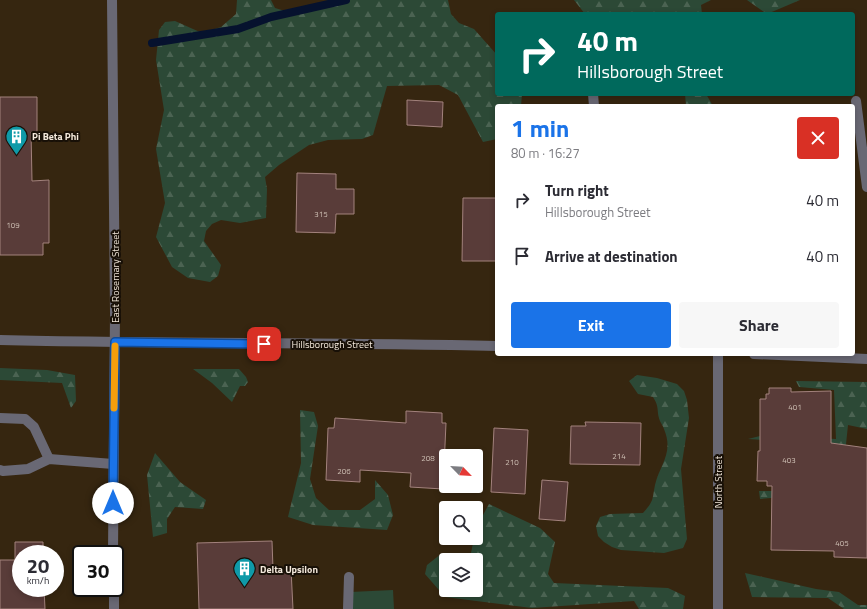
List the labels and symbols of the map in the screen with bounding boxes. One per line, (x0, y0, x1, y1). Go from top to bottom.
building icon: Pi Beta Phi (3, 123, 29, 156)
place label: Pi Beta Phi (32, 129, 79, 144)
house number: 315 (314, 208, 328, 220)
house number: 109 (6, 219, 20, 231)
street label: East Rosemary Street (108, 231, 123, 323)
pin (247, 327, 281, 361)
street label: Hillsborough Street (291, 337, 373, 352)
house number: 401 (788, 401, 802, 413)
north arrow (439, 449, 483, 493)
house number: 214 (612, 450, 626, 462)
house number: 208 (421, 452, 435, 464)
house number: 403 (782, 454, 796, 466)
street label: North Street (711, 455, 726, 508)
house number: 210 (505, 456, 519, 468)
house number: 206 (337, 465, 351, 477)
position arrow (92, 482, 134, 524)
house number: 405 (835, 537, 849, 549)
speed limit sign: 30 (72, 545, 124, 597)
building icon: Delta Upsilon (232, 556, 258, 589)
place label: Delta Upsilon (260, 562, 318, 577)

